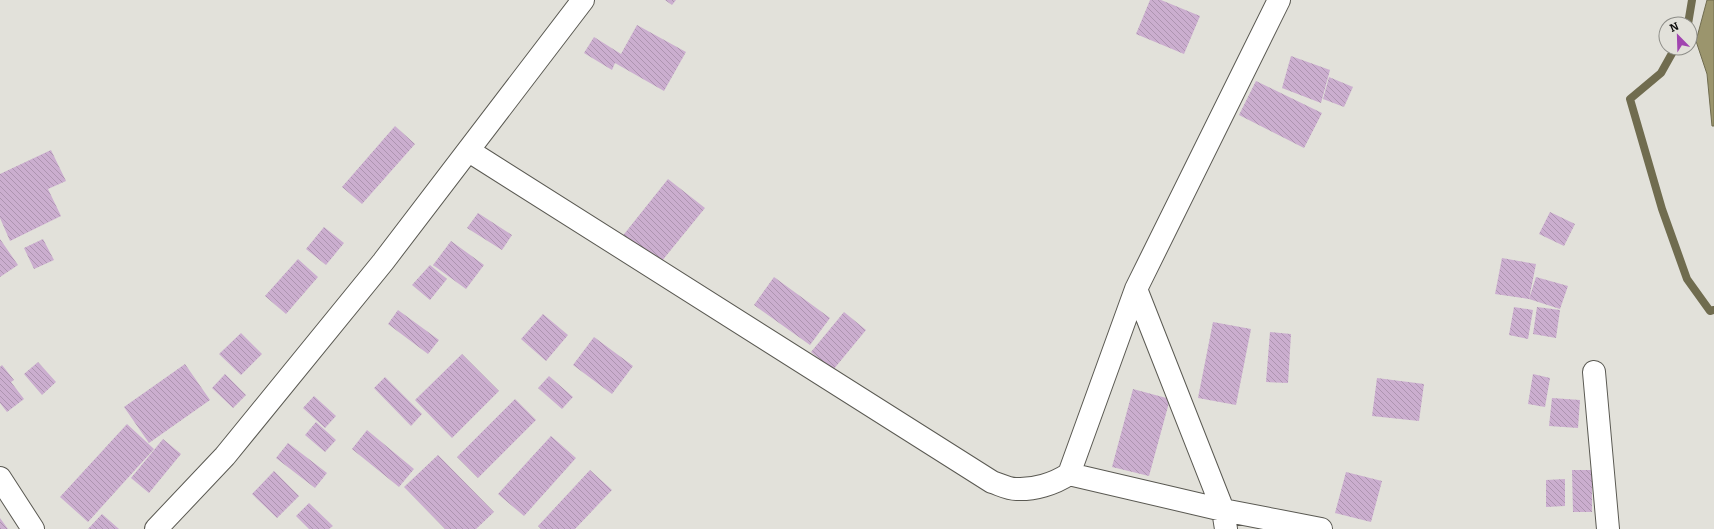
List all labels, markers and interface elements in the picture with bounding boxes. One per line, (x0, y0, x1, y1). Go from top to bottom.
north arrow (1658, 16, 1698, 56)
text: N (1668, 19, 1681, 35)

